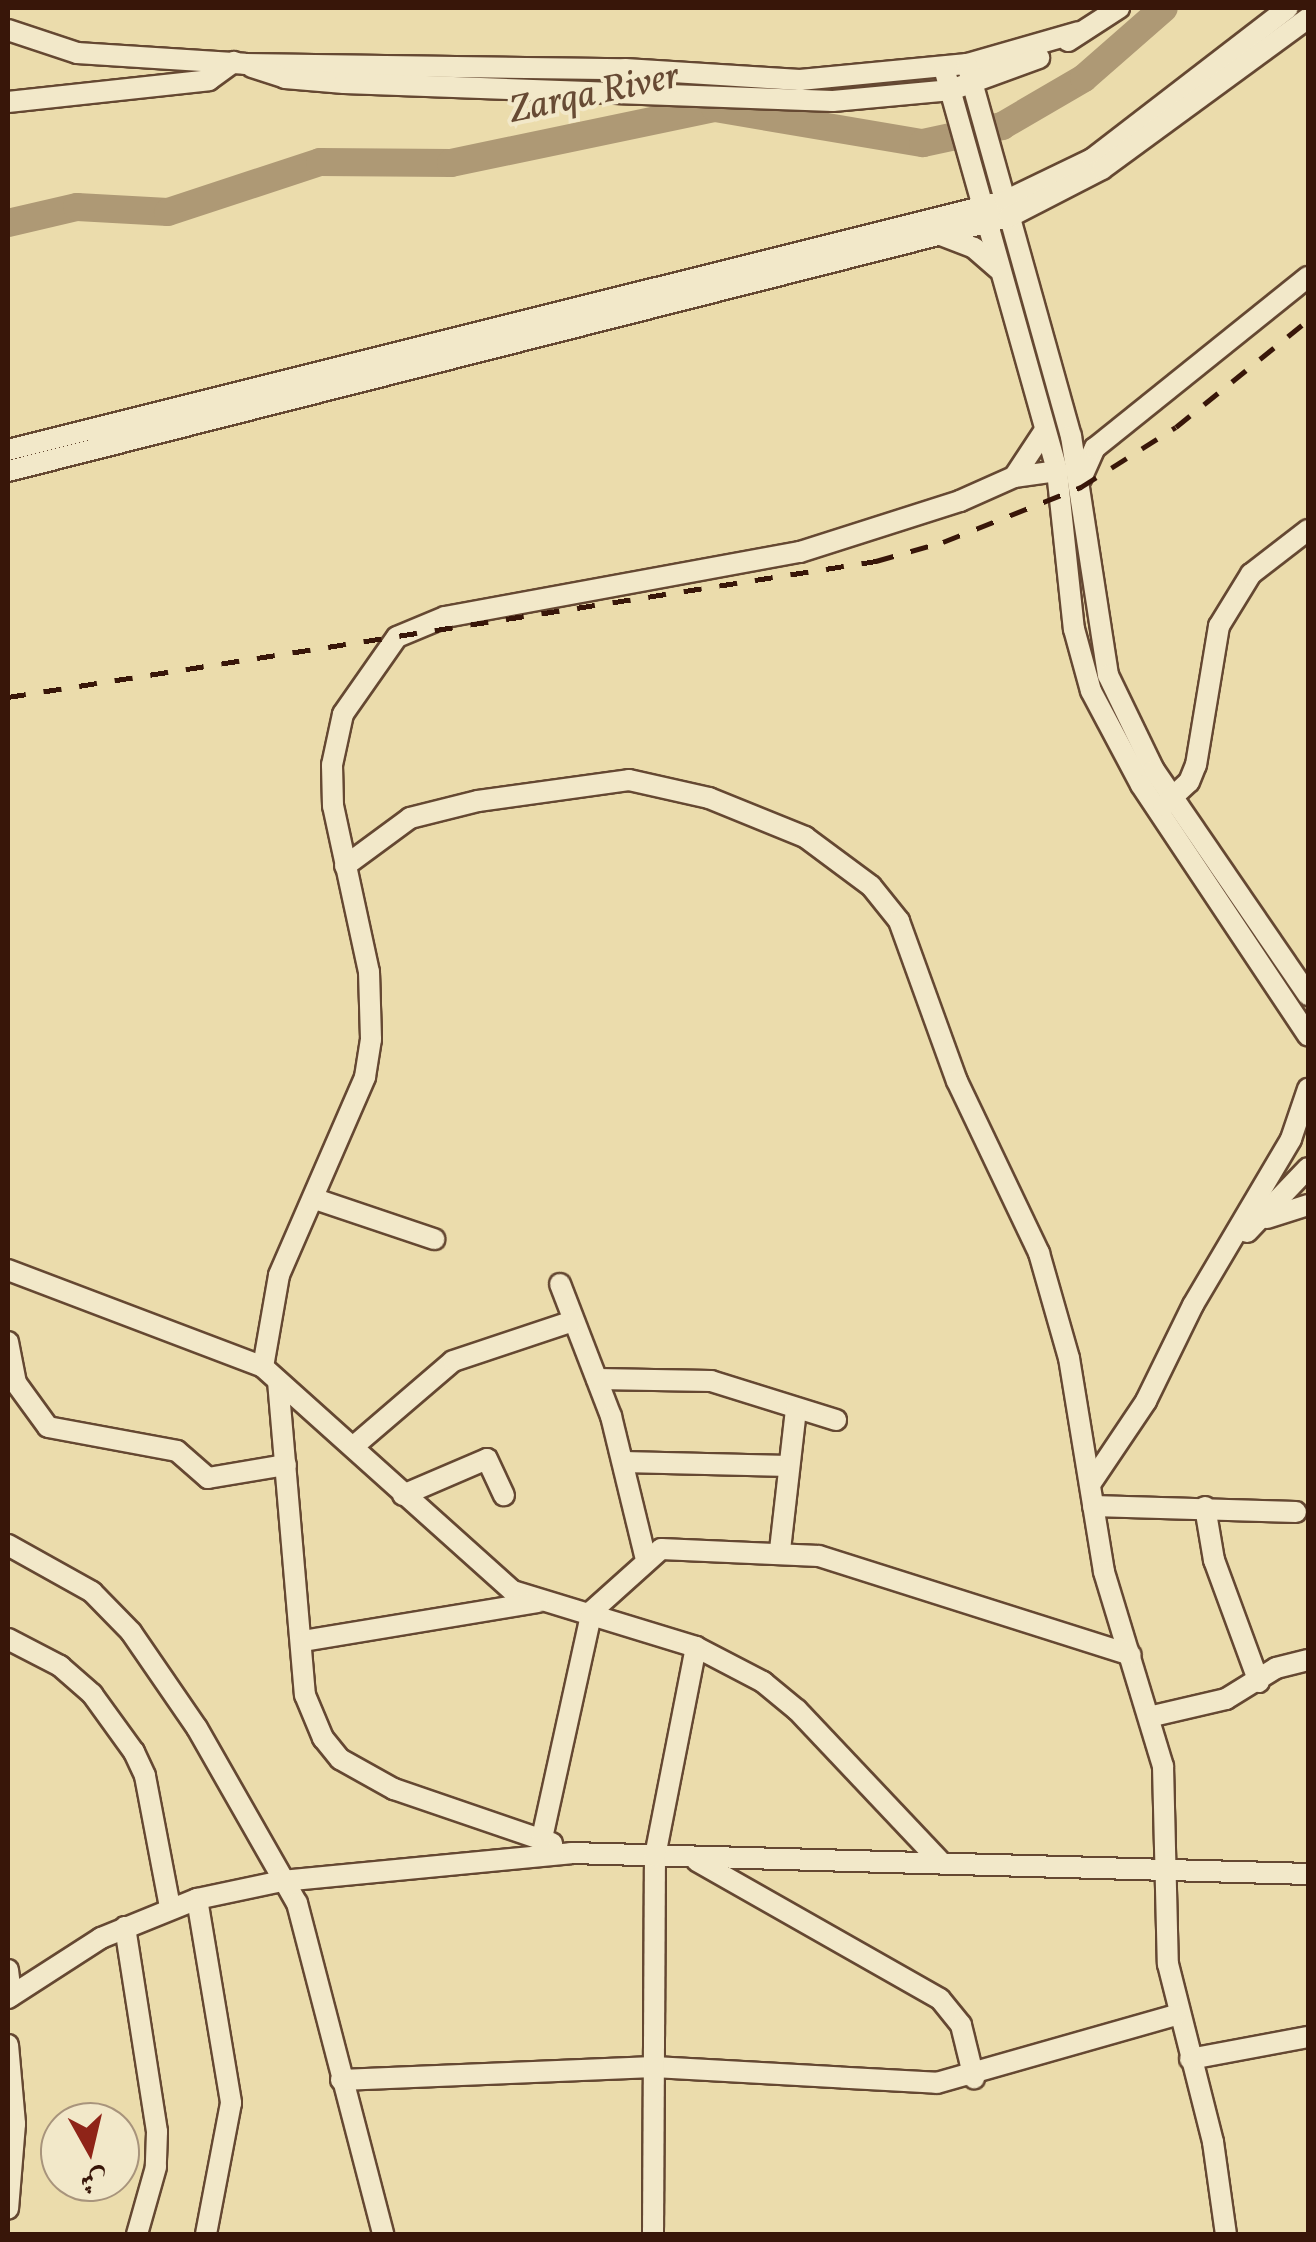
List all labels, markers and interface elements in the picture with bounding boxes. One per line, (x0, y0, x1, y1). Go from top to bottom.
water label: Zarqa River (506, 55, 684, 135)
north arrow (40, 2102, 140, 2202)
text: ش (77, 2159, 110, 2201)

